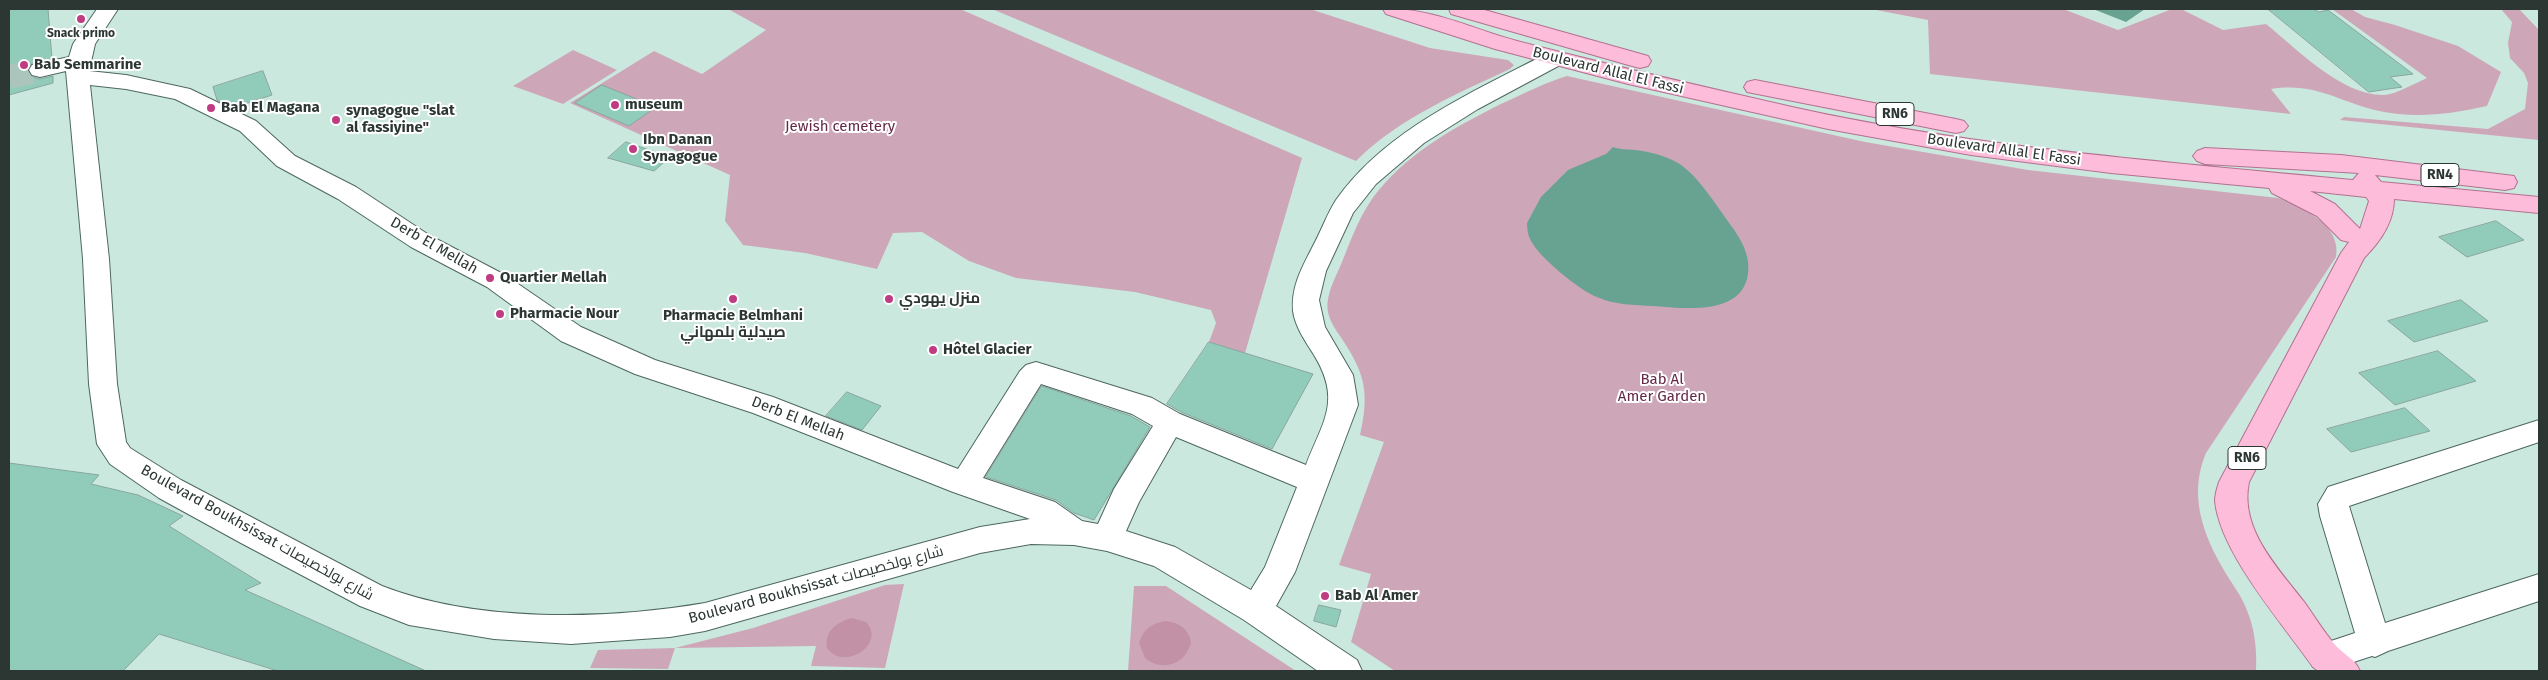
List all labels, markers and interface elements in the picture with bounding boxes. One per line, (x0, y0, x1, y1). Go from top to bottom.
marker: Snack primo (75, 13, 87, 25)
place label: Snack primo (47, 27, 115, 41)
street label: Boulevard Allal El Fassi (1531, 43, 1685, 99)
place label: Bab Semmarine (34, 56, 142, 74)
marker: Bab Semmarine (18, 59, 30, 71)
place label: museum (625, 96, 683, 114)
place label: Bab El Magana (221, 99, 320, 117)
marker: museum (609, 99, 621, 111)
marker: Bab El Magana (205, 102, 217, 114)
place label: synagogue "slat al fassiyine" (346, 102, 455, 137)
road number: RN6 (1876, 102, 1914, 126)
marker: synagogue "slat al fassiyine" (330, 114, 342, 126)
park label: Jewish cemetery (785, 118, 895, 136)
street label: Boulevard Allal El Fassi (1926, 130, 2082, 170)
place label: Ibn Danan Synagogue (643, 131, 718, 166)
marker: Ibn Danan Synagogue (627, 143, 639, 155)
road number: RN4 (2421, 164, 2459, 186)
street label: Derb El Mellah (387, 214, 481, 278)
place label: Quartier Mellah (500, 269, 607, 287)
marker: Quartier Mellah (484, 272, 496, 284)
place label: منزل يهودي (899, 290, 980, 308)
marker: Pharmacie Belmhani صيدلية بلمهاني (727, 293, 739, 305)
marker: منزل يهودي (883, 293, 895, 305)
place label: Pharmacie Nour (510, 305, 619, 323)
place label: Pharmacie Belmhani صيدلية بلمهاني (663, 307, 803, 342)
marker: Pharmacie Nour (494, 308, 506, 320)
place label: Hôtel Glacier (943, 341, 1032, 359)
marker: Hôtel Glacier (927, 344, 939, 356)
park label: Bab Al Amer Garden (1618, 371, 1706, 406)
street label: Derb El Mellah (749, 393, 847, 445)
road number: RN6 (2228, 446, 2266, 469)
street label: Boulevard Boukhsissat شارع بولخصيصات (137, 461, 377, 605)
street label: Boulevard Boukhsissat شارع بولخصيصات (686, 542, 946, 628)
place label: Bab Al Amer (1335, 587, 1418, 605)
marker: Bab Al Amer (1319, 590, 1331, 602)

